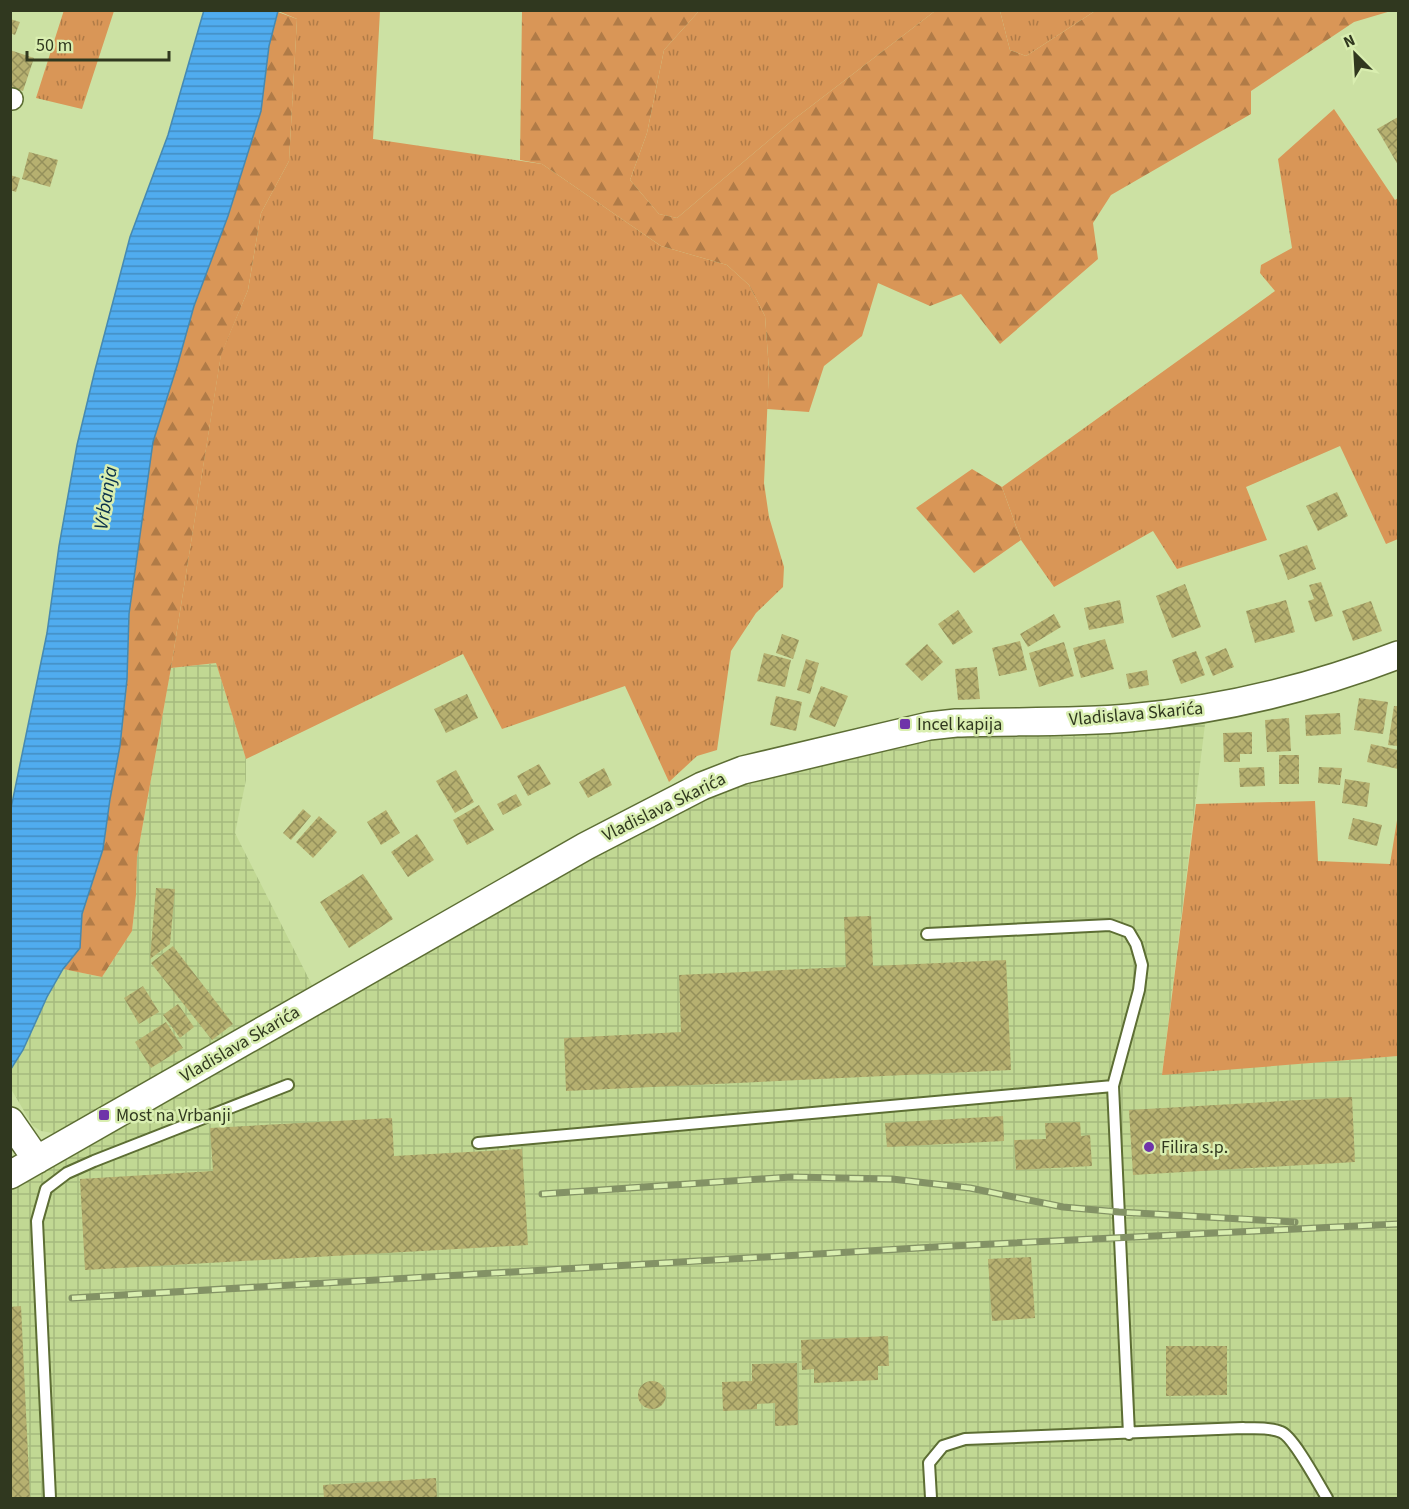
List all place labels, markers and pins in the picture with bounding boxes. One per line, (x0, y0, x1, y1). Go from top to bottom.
place label: Incel kapija (917, 712, 1002, 737)
marker: Incel kapija (898, 717, 912, 731)
place label: Most na Vrbanji (116, 1103, 231, 1128)
marker: Most na Vrbanji (97, 1108, 111, 1122)
place label: Filira s.p. (1161, 1135, 1228, 1160)
marker: Filira s.p. (1142, 1140, 1156, 1154)

